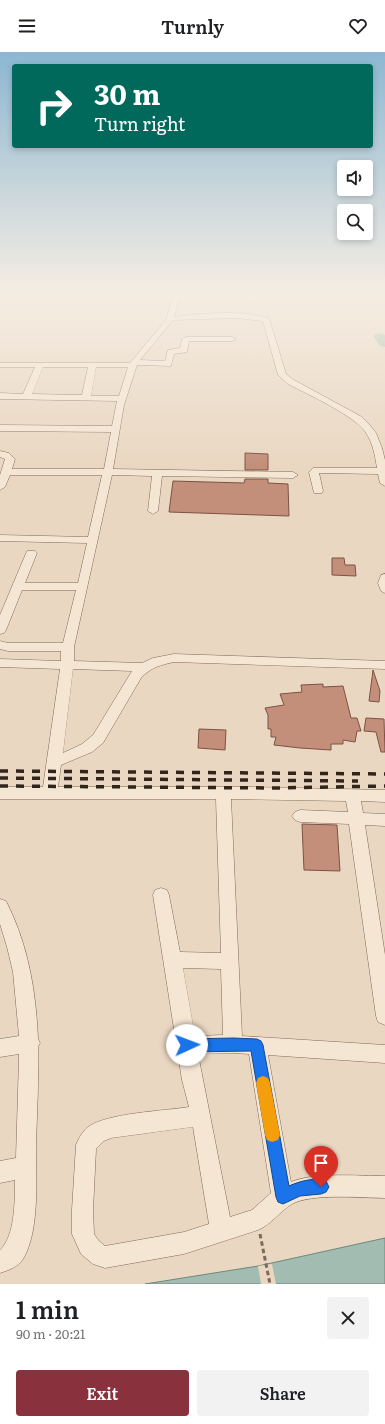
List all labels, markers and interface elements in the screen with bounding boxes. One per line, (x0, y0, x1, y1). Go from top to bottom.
text: Turnly (161, 13, 224, 40)
icon: menu (16, 15, 38, 37)
icon: heart (347, 15, 369, 37)
text: 30 m (94, 72, 160, 114)
icon: right (28, 80, 80, 132)
text: Turn right (94, 110, 185, 137)
map controls (337, 160, 373, 240)
button: sound (337, 160, 373, 196)
button: search (337, 204, 373, 240)
position arrow (166, 1024, 208, 1066)
pin (304, 1146, 338, 1187)
icon: arrive (310, 1152, 332, 1174)
text: 1 min (16, 1291, 79, 1326)
button: close (327, 1297, 369, 1339)
text: 90 m · 20:21 (16, 1324, 85, 1343)
button: Exit (16, 1370, 189, 1416)
button: Share (197, 1370, 369, 1416)

